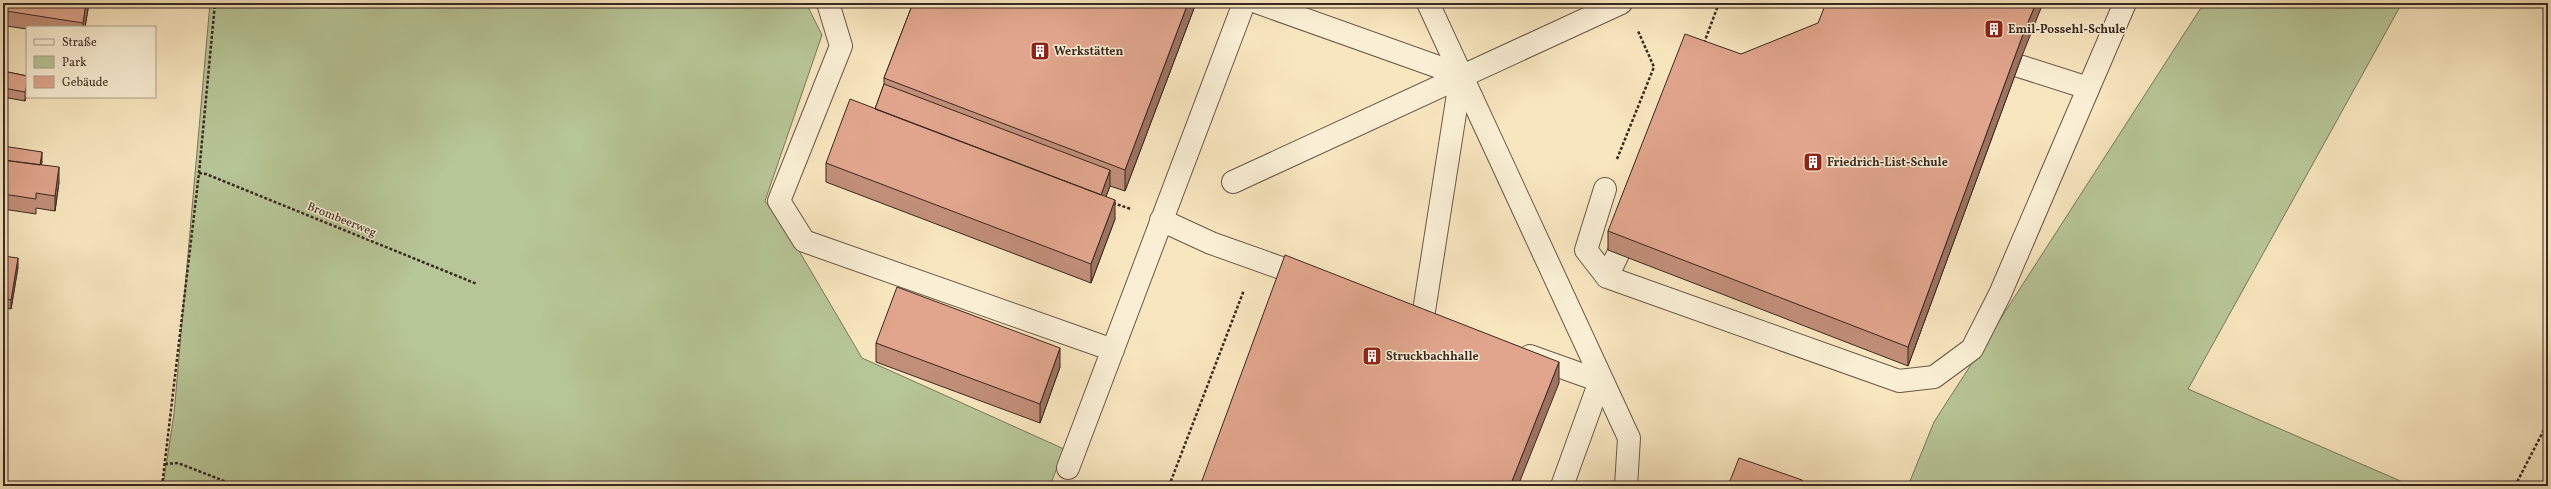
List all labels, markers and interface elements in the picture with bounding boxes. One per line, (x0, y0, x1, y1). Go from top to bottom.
building icon: Emil-Possehl-Schule (1983, 18, 2005, 40)
place label: Emil-Possehl-Schule (2008, 22, 2126, 38)
legend (26, 26, 156, 98)
text: Straße (62, 35, 97, 51)
building icon: Werkstätten (1029, 40, 1051, 62)
place label: Werkstätten (1054, 44, 1123, 60)
text: Park (62, 55, 87, 71)
text: Gebäude (62, 75, 109, 91)
building icon: Friedrich-List-Schule (1802, 151, 1824, 173)
place label: Friedrich-List-Schule (1827, 155, 1948, 171)
street label: Brombeerweg (305, 199, 379, 241)
building icon: Struckbachhalle (1361, 345, 1383, 367)
place label: Struckbachhalle (1386, 349, 1479, 365)

